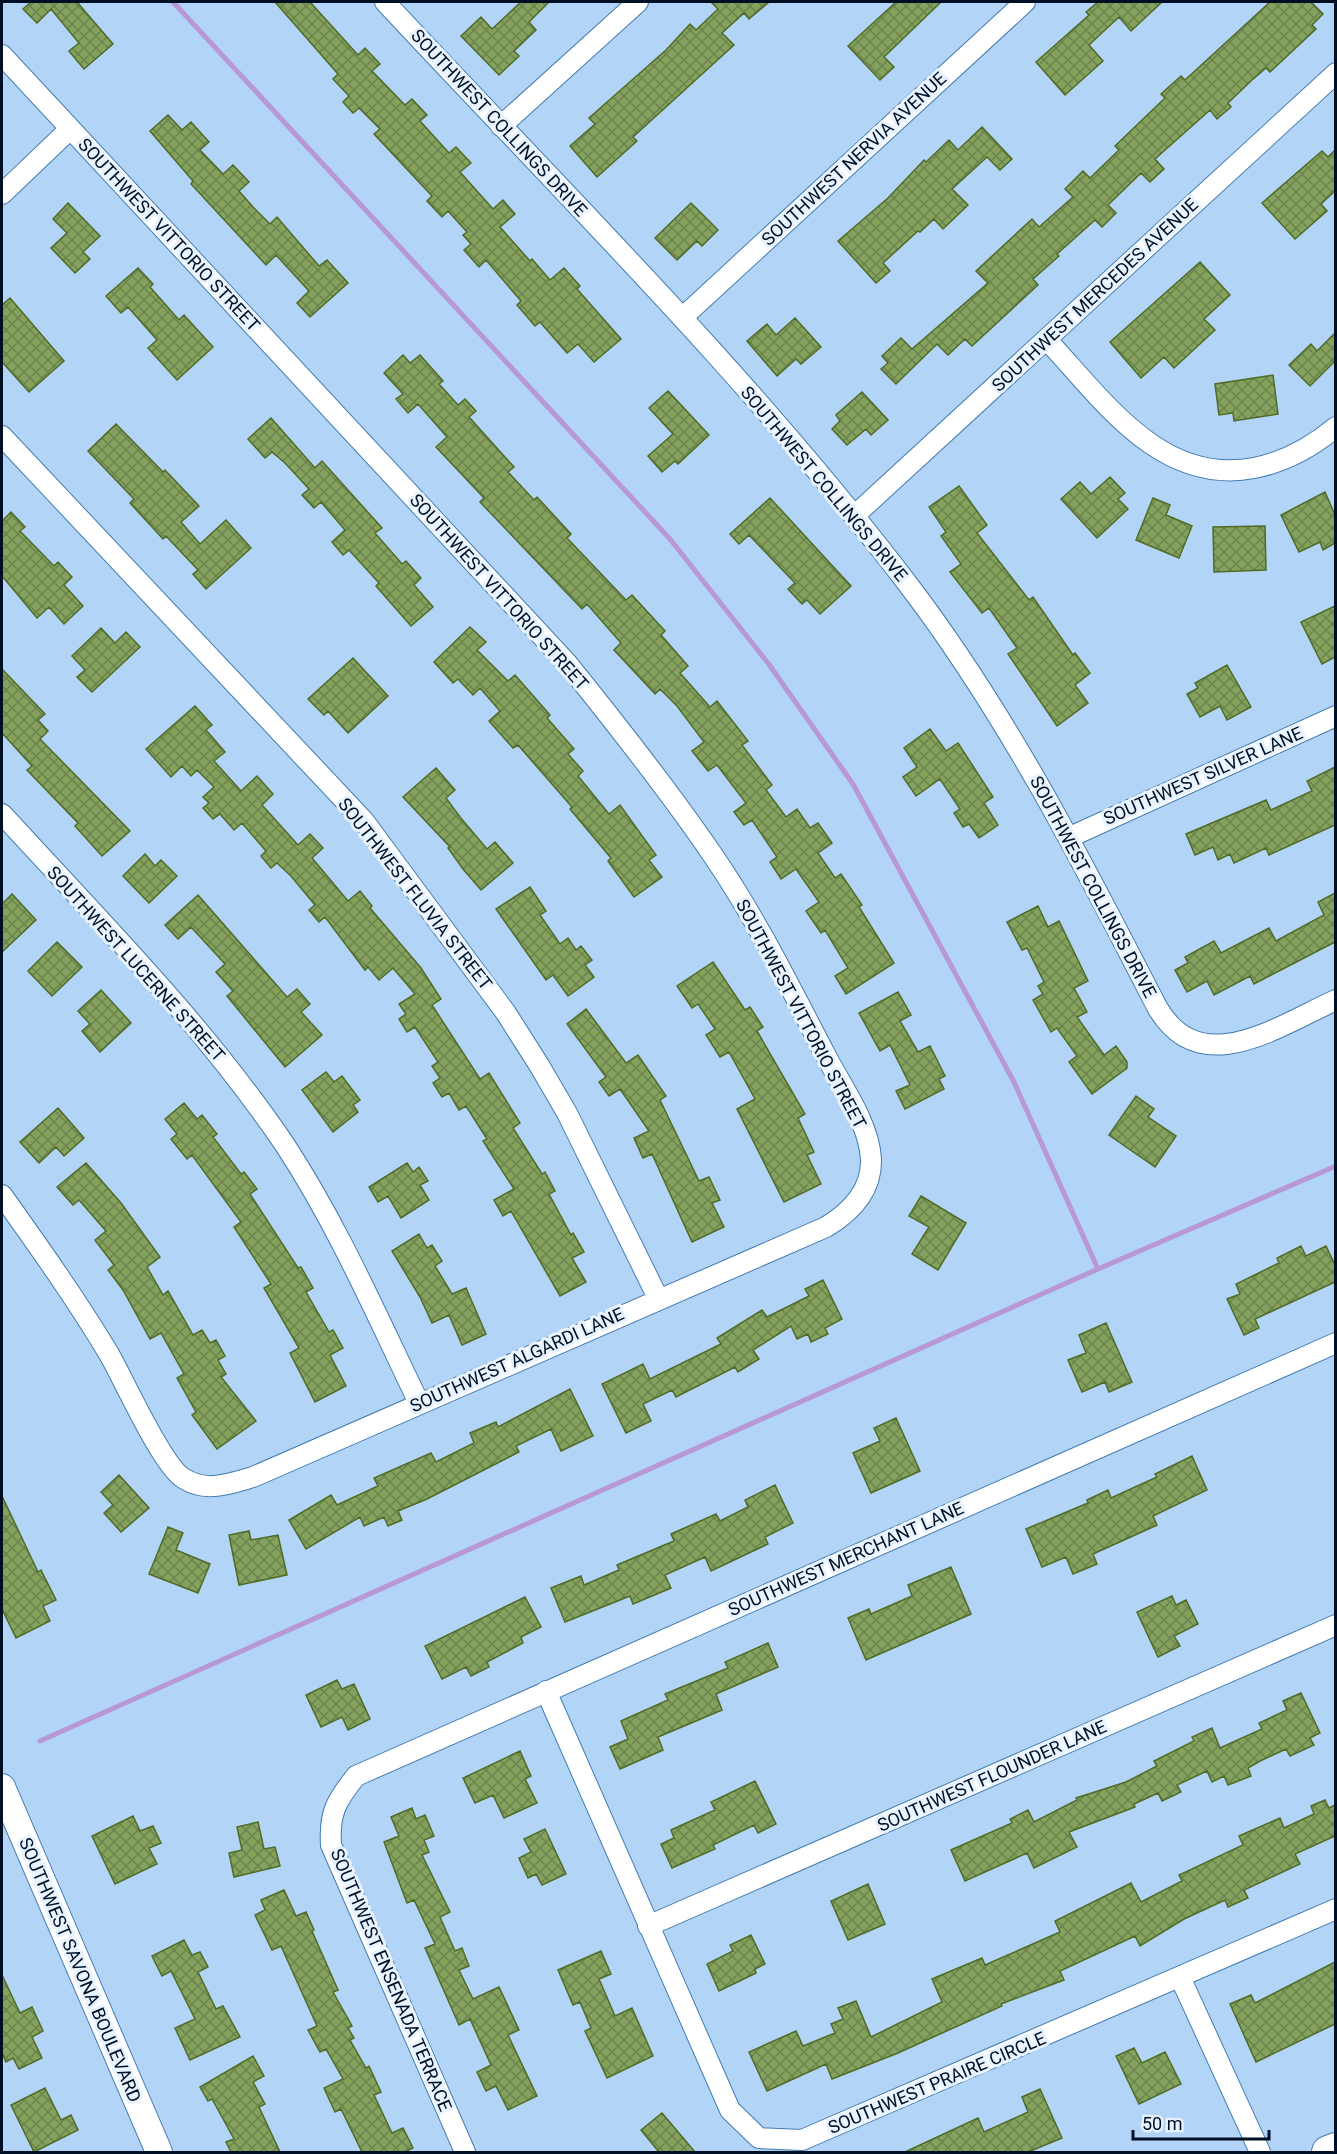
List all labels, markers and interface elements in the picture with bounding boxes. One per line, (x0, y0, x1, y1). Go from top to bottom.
street label: SOUTHWEST COLLINGS DRIVE (407, 25, 592, 221)
street label: SOUTHWEST NERVIA AVENUE (757, 68, 950, 250)
street label: SOUTHWEST VITTORIO STREET (74, 134, 265, 336)
street label: SOUTHWEST MERCEDES AVENUE (987, 194, 1202, 396)
street label: SOUTHWEST COLLINGS DRIVE (737, 382, 912, 585)
street label: SOUTHWEST VITTORIO STREET (406, 489, 593, 694)
street label: SOUTHWEST SILVER LANE (1100, 722, 1306, 829)
street label: SOUTHWEST COLLINGS DRIVE (1026, 772, 1161, 1001)
street label: SOUTHWEST FLUVIA STREET (334, 794, 497, 994)
street label: SOUTHWEST LUCERNE STREET (43, 862, 230, 1066)
street label: SOUTHWEST VITTORIO STREET (732, 896, 871, 1132)
street label: SOUTHWEST ALGARDI LANE (407, 1303, 627, 1416)
street label: SOUTHWEST MERCHANT LANE (725, 1497, 967, 1620)
street label: SOUTHWEST FLOUNDER LANE (874, 1715, 1109, 1836)
street label: SOUTHWEST SAVONA BOULEVARD (15, 1834, 146, 2105)
street label: SOUTHWEST ENSENADA TERRACE (327, 1845, 456, 2114)
street label: SOUTHWEST PRAIRE CIRCLE (825, 2027, 1049, 2138)
scale bar (1133, 2103, 1270, 2141)
text: 50 m (1142, 2113, 1182, 2134)

